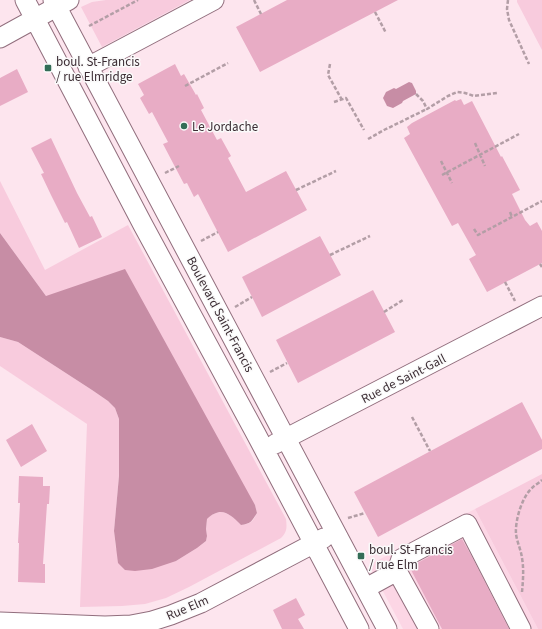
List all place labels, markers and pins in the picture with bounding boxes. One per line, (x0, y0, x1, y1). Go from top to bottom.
place label: boul. St-Francis / rue Elmridge (56, 53, 140, 86)
marker: boul. St-Francis / rue Elmridge (43, 63, 53, 73)
place label: Le Jordache (192, 118, 258, 136)
marker: Le Jordache (179, 121, 189, 131)
place label: boul. St-Francis / rue Elm (369, 541, 453, 574)
marker: boul. St-Francis / rue Elm (356, 551, 366, 561)

